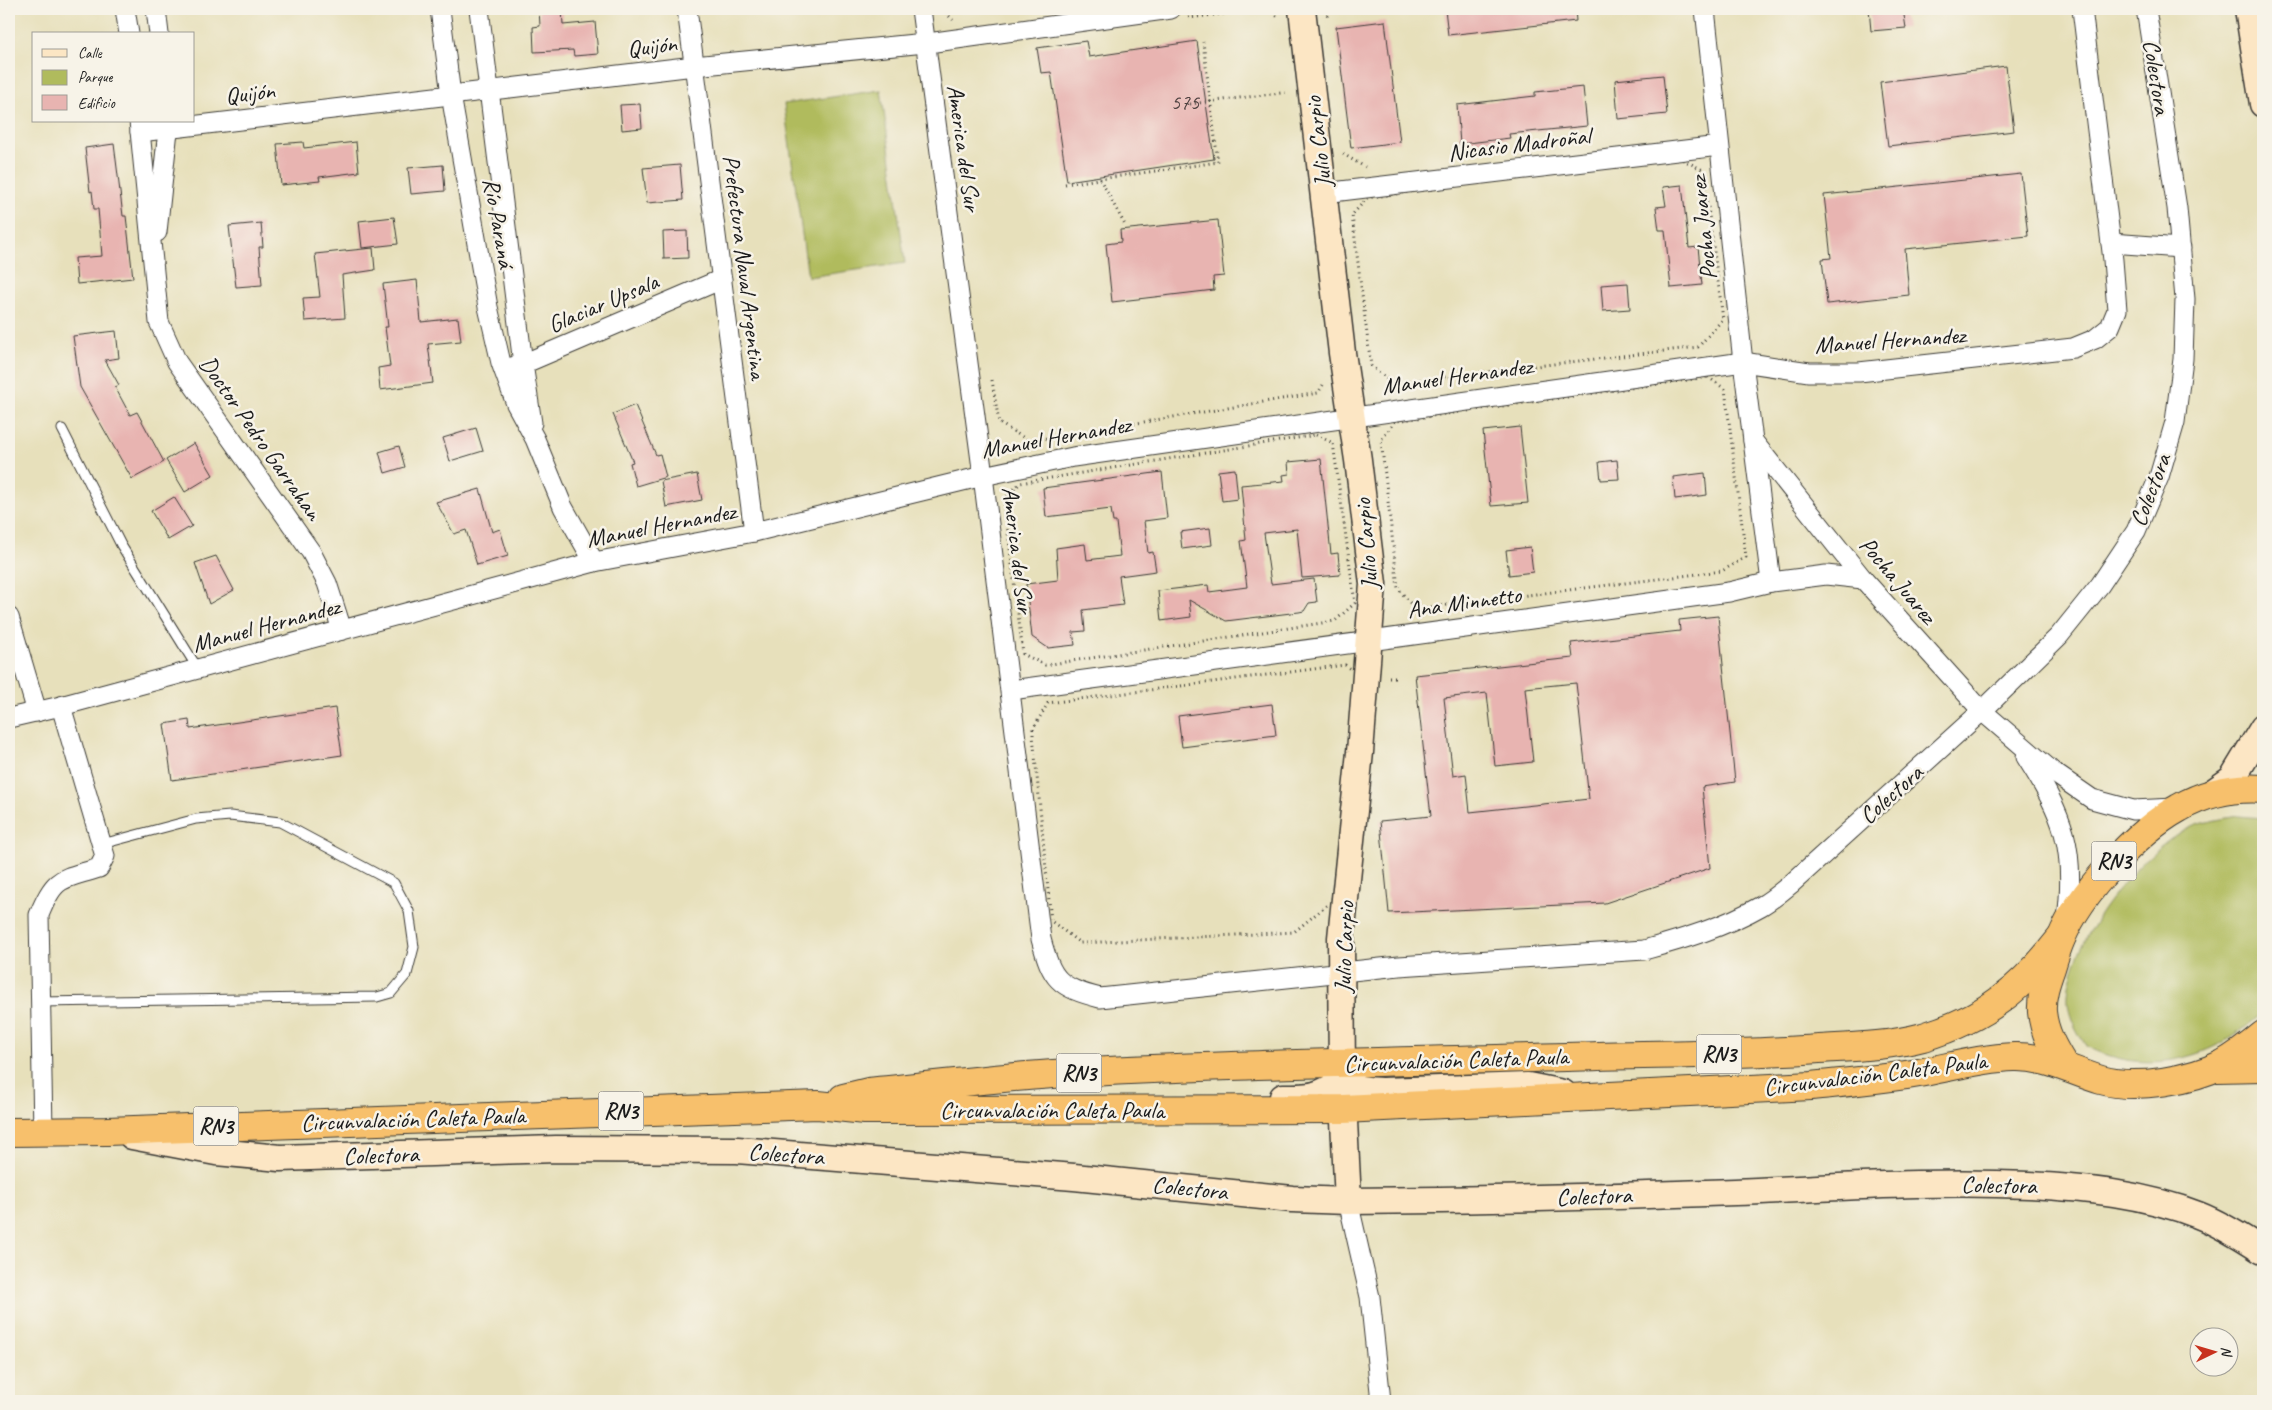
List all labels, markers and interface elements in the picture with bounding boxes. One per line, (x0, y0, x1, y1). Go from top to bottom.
street label: Quijón (626, 28, 680, 64)
legend (32, 32, 195, 122)
street label: Colectora (2136, 37, 2178, 118)
text: Calle (78, 44, 103, 63)
text: Parque (78, 68, 114, 87)
street label: Quijón (224, 75, 278, 111)
street label: America del Sur (940, 83, 988, 215)
house number: 575 (1171, 89, 1201, 115)
street label: Julio Carpio (1297, 93, 1339, 190)
text: Edificio (78, 94, 116, 113)
street label: Nicasio Madroñal (1446, 120, 1596, 168)
street label: Prefectura Naval Argentina (716, 153, 774, 383)
street label: Pocha Juarez (1682, 172, 1723, 282)
street label: Río Paraná (476, 176, 522, 273)
street label: Glaciar Upsala (543, 266, 664, 340)
street label: Manuel Hernandez (1814, 320, 1969, 360)
street label: Doctor Pedro Garrahan (193, 350, 330, 527)
street label: Manuel Hernandez (1380, 350, 1536, 401)
street label: Manuel Hernandez (979, 409, 1135, 465)
street label: Colectora (2122, 448, 2178, 531)
street label: America del Sur (995, 485, 1041, 617)
street label: Manuel Hernandez (584, 495, 740, 554)
street label: Julio Carpio (1347, 496, 1385, 592)
street label: Pocha Juarez (1853, 530, 1945, 632)
street label: Ana Minnetto (1405, 579, 1524, 625)
street label: Manuel Hernandez (189, 590, 345, 659)
street label: Colectora (1853, 757, 1930, 830)
road number: RN3 (2092, 841, 2136, 880)
street label: Julio Carpio (1327, 899, 1361, 994)
road number: RN3 (1696, 1034, 1742, 1074)
street label: Circunvalación Caleta Paula (1343, 1041, 1571, 1079)
street label: Circunvalación Caleta Paula (1762, 1045, 1990, 1103)
road number: RN3 (1056, 1054, 1102, 1092)
road number: RN3 (598, 1092, 644, 1130)
street label: Circunvalación Caleta Paula (940, 1095, 1166, 1125)
street label: Circunvalación Caleta Paula (300, 1100, 528, 1138)
road number: RN3 (194, 1106, 238, 1146)
street label: Colectora (747, 1136, 826, 1172)
street label: Colectora (343, 1139, 421, 1171)
street label: Colectora (1151, 1169, 1231, 1207)
street label: Colectora (1961, 1169, 2039, 1201)
street label: Colectora (1556, 1180, 1634, 1212)
north arrow (2190, 1328, 2240, 1378)
text: N (2218, 1346, 2236, 1358)

